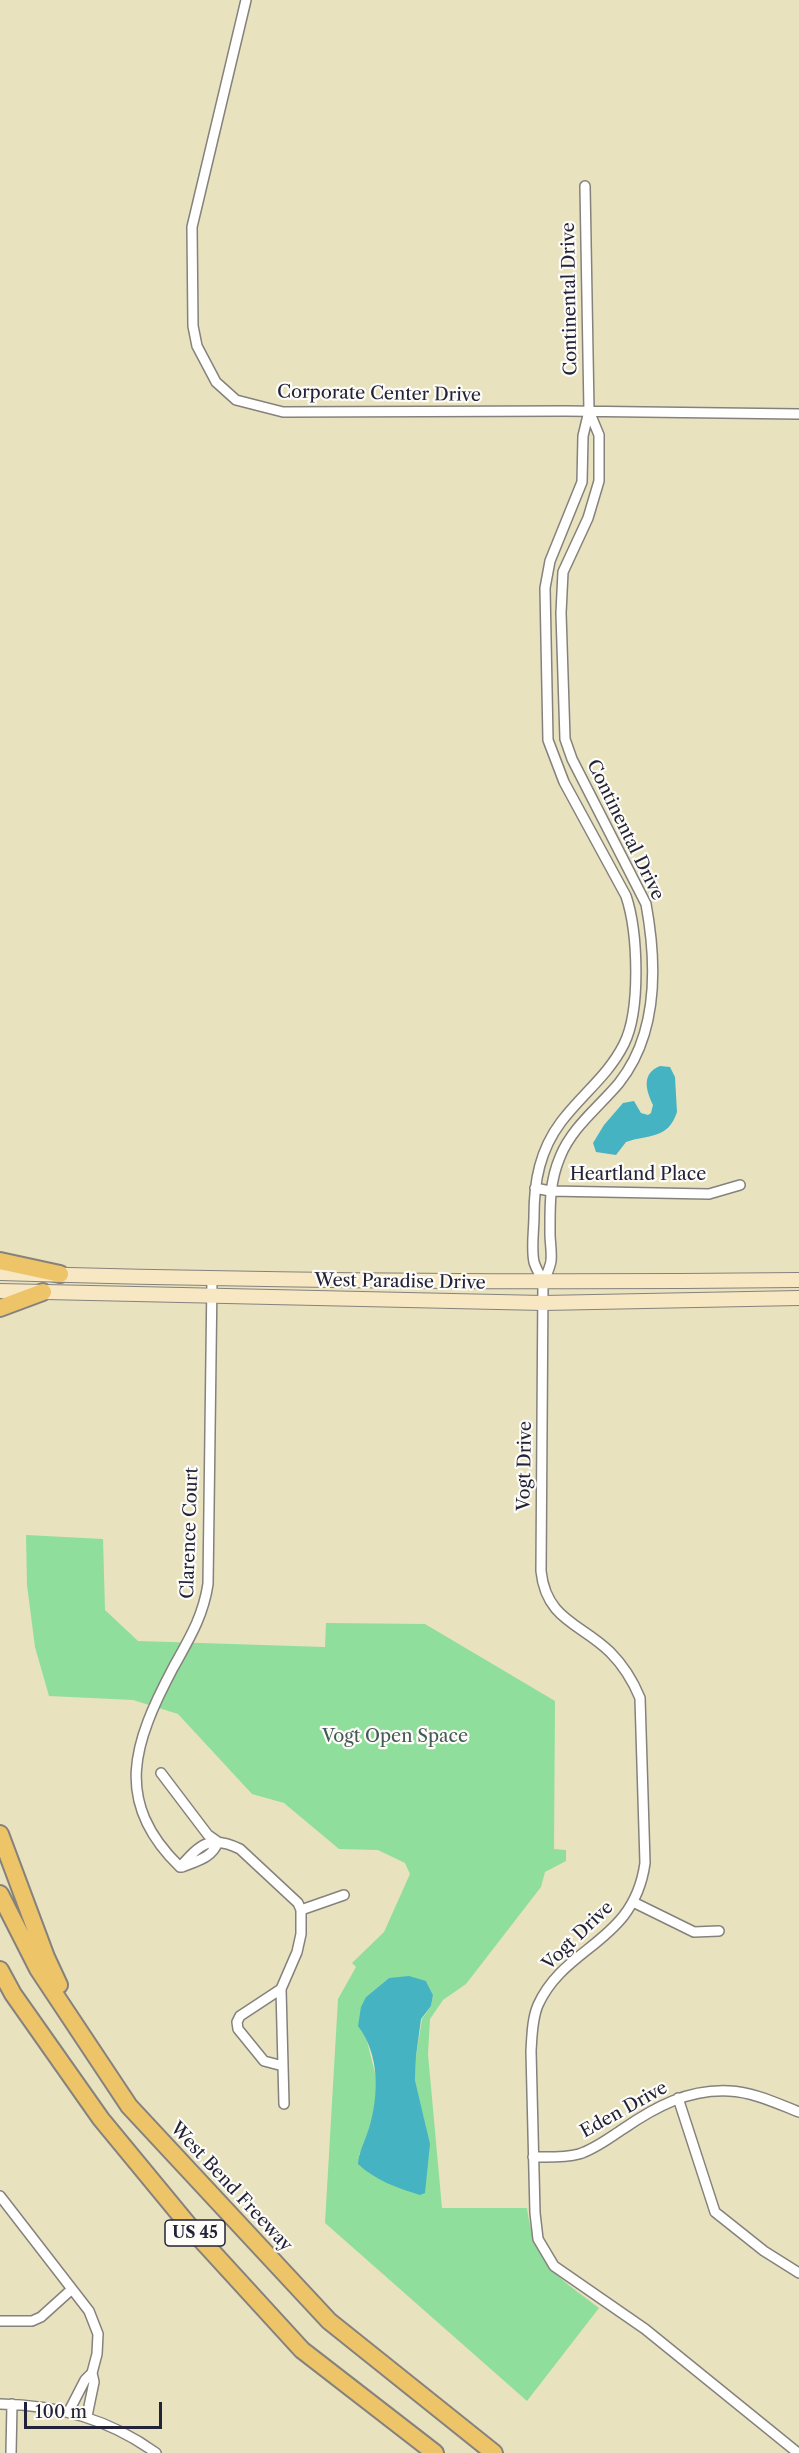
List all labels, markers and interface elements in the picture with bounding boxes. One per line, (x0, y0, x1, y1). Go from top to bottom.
street label: Continental Drive (558, 222, 582, 376)
street label: Corporate Center Drive (277, 381, 481, 407)
street label: Continental Drive (582, 756, 668, 904)
street label: Heartland Place (570, 1164, 706, 1186)
street label: West Paradise Drive (314, 1270, 486, 1294)
street label: Vogt Drive (513, 1421, 537, 1511)
street label: Clarence Court (177, 1467, 203, 1599)
park label: Vogt Open Space (322, 1726, 468, 1748)
street label: Vogt Drive (538, 1897, 618, 1975)
street label: Eden Drive (577, 2077, 671, 2143)
street label: West Bend Freeway (165, 2118, 297, 2256)
road number: US 45 (165, 2220, 225, 2246)
scale bar (27, 2390, 165, 2428)
text: 100 m (35, 2401, 87, 2423)

